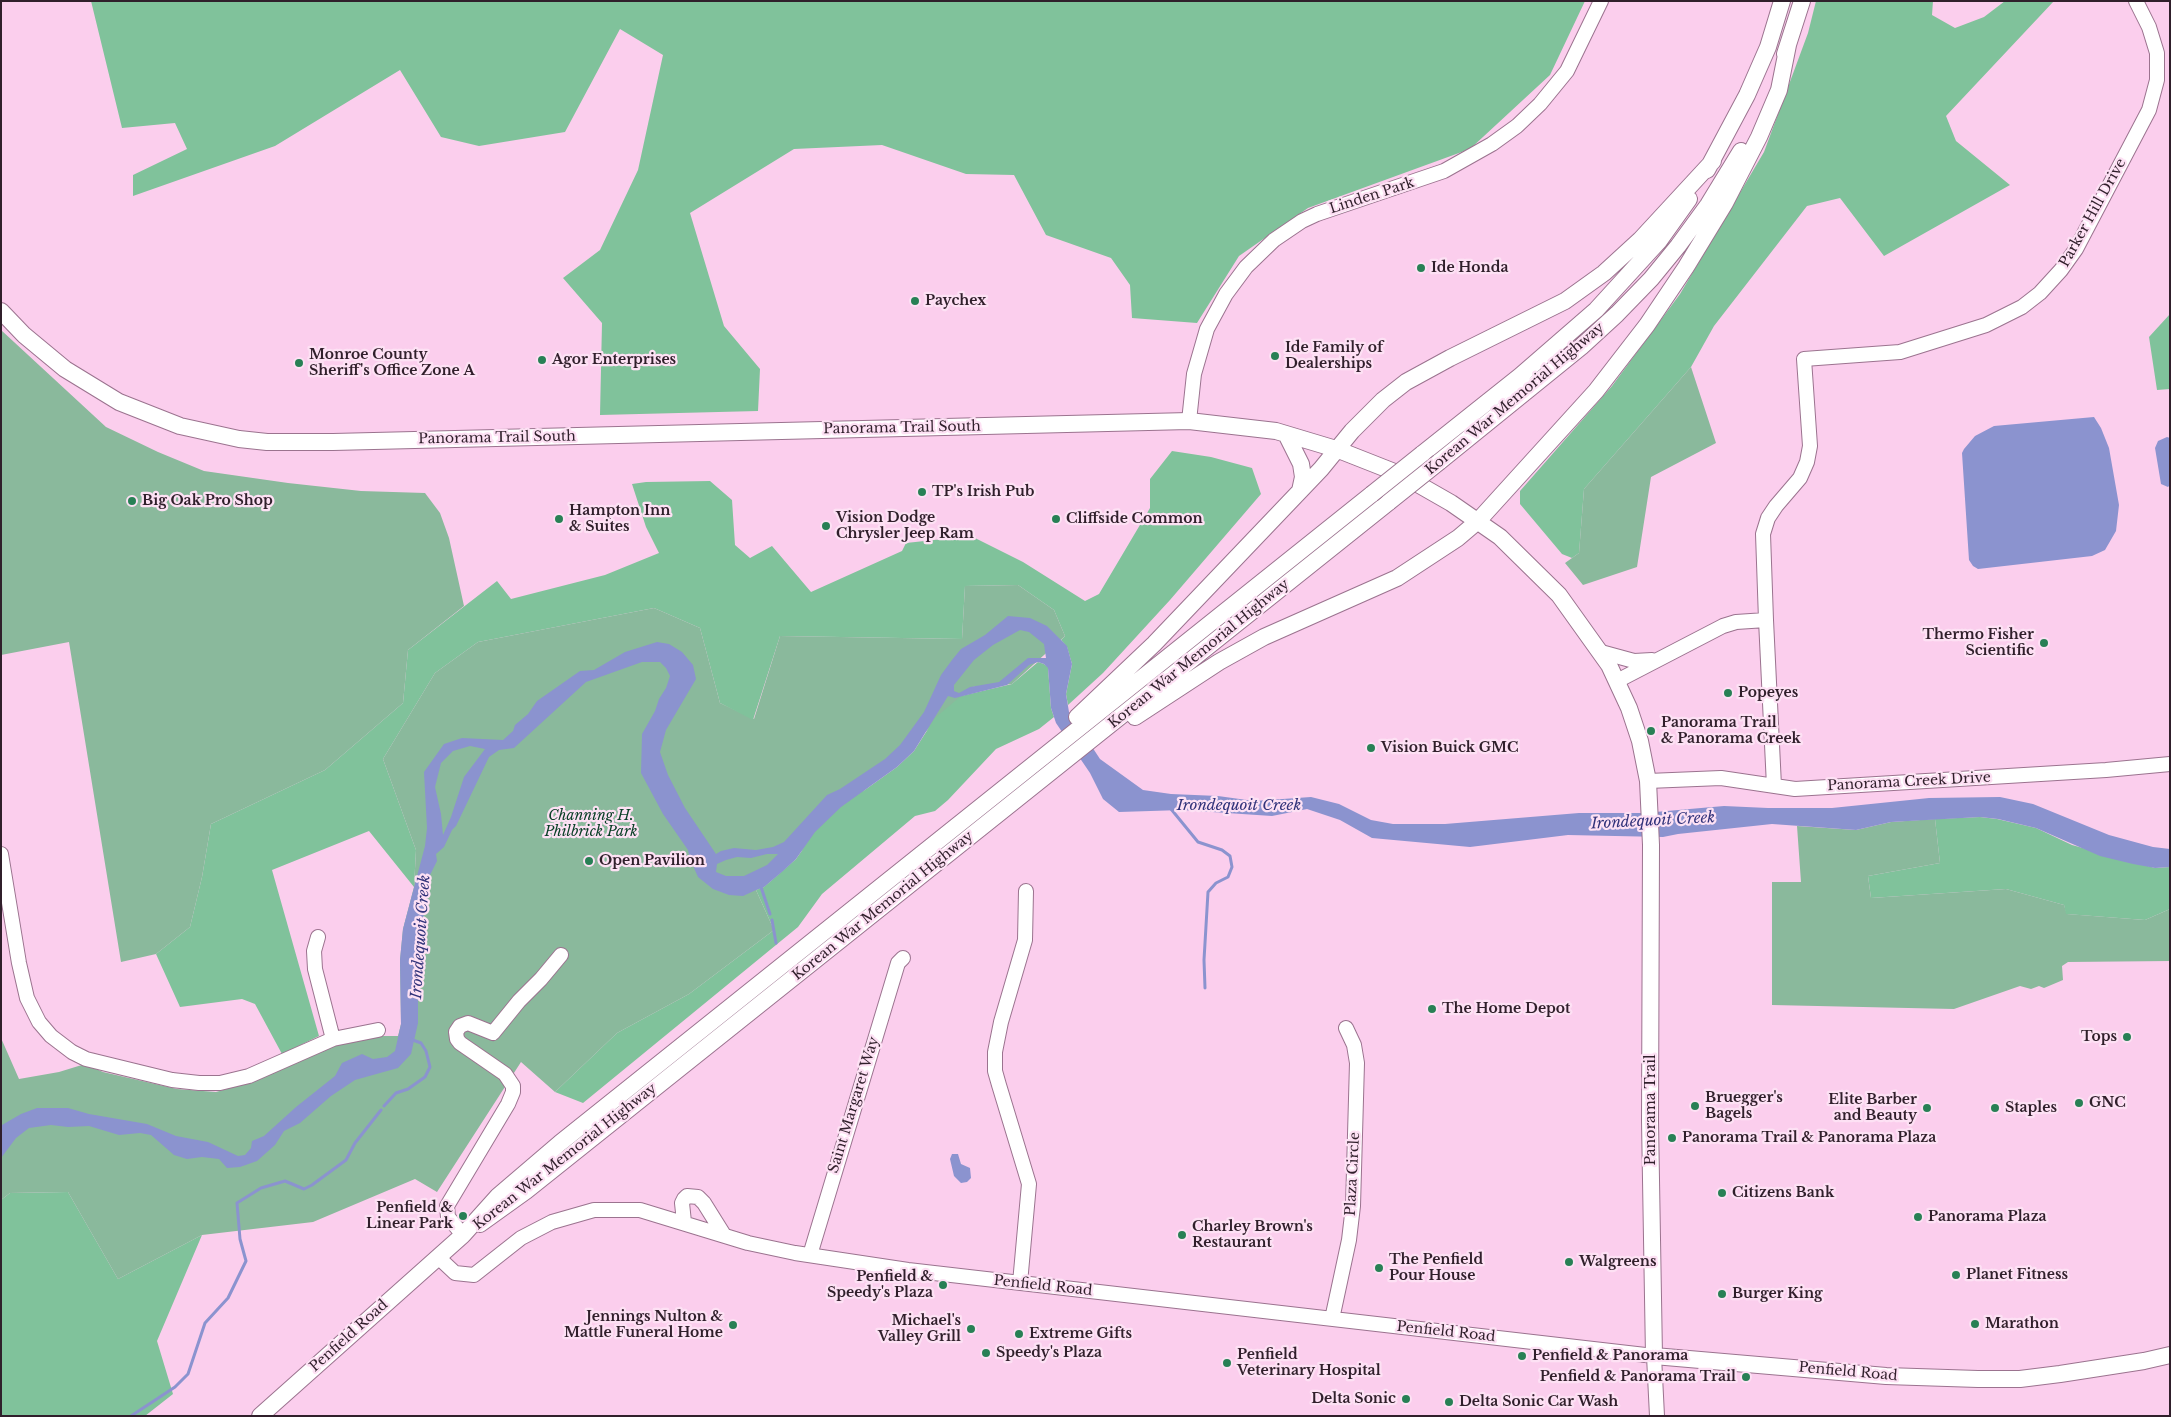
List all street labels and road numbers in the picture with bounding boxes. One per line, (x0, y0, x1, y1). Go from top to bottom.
street label: Parker Hill Drive (2056, 156, 2130, 270)
street label: Linden Park (1327, 174, 1417, 218)
street label: Korean War Memorial Highway (1422, 319, 1608, 479)
street label: Panorama Trail South (823, 418, 981, 438)
street label: Panorama Trail South (418, 428, 576, 448)
street label: Korean War Memorial Highway (1105, 576, 1293, 732)
street label: Panorama Creek Drive (1827, 769, 1991, 795)
street label: Korean War Memorial Highway (789, 828, 977, 984)
street label: Saint Margaret Way (825, 1035, 883, 1175)
street label: Panorama Trail (1643, 1054, 1659, 1166)
street label: Korean War Memorial Highway (470, 1080, 660, 1234)
street label: Plaza Circle (1342, 1132, 1364, 1216)
street label: Penfield Road (993, 1272, 1093, 1300)
street label: Penfield Road (306, 1297, 392, 1375)
street label: Penfield Road (1396, 1318, 1496, 1346)
street label: Penfield Road (1798, 1359, 1898, 1385)

